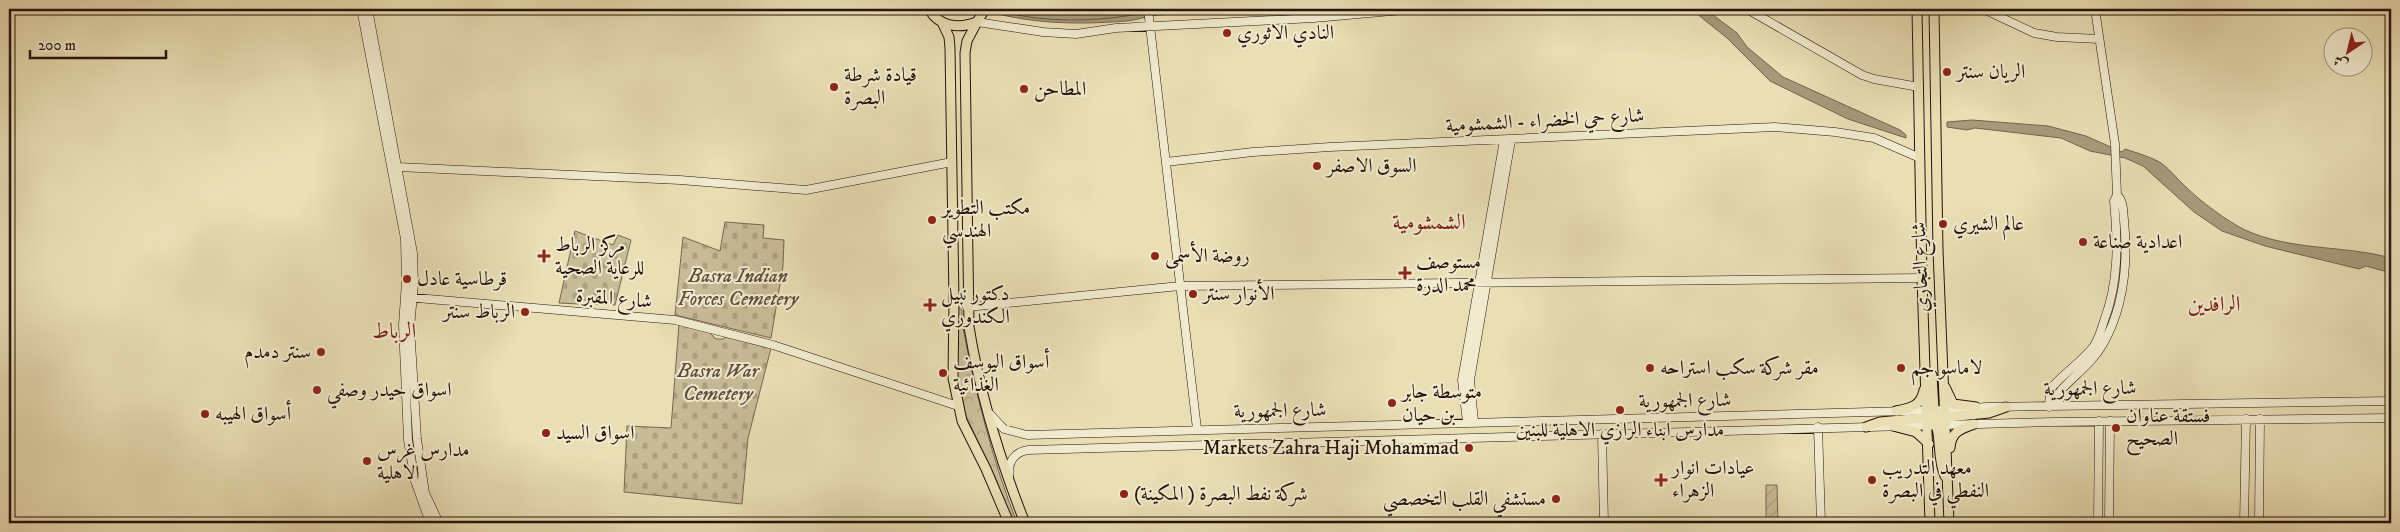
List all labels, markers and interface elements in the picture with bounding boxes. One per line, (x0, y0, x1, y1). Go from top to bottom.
place label: النادي الاثوري (1237, 21, 1334, 48)
marker: النادي الاثوري (1221, 27, 1233, 39)
scale bar (30, 28, 166, 60)
north arrow (2322, 28, 2372, 78)
text: 200 m (38, 36, 76, 55)
text: ش (2330, 50, 2352, 73)
place label: الريان سنتر (1955, 60, 2025, 85)
place label: قيادة شرطة البصرة (844, 63, 917, 111)
marker: الريان سنتر (1941, 66, 1953, 78)
place label: المطاحن (1034, 77, 1086, 102)
marker: قيادة شرطة البصرة (828, 81, 840, 93)
marker: المطاحن (1018, 83, 1030, 95)
street label: شارع حي الخضراء - الشمشومية (1445, 103, 1645, 143)
place label: السوق الاصفر (1325, 154, 1417, 179)
marker: السوق الاصفر (1311, 160, 1323, 172)
place label: مكتب التطوير الهندسي (940, 196, 1030, 249)
district label: الشمشومية (1392, 209, 1466, 236)
place label: عالم الشيري (1953, 212, 2024, 241)
marker: مكتب التطوير الهندسي (926, 214, 938, 226)
marker: عالم الشيري (1937, 218, 1949, 230)
street label: شارع التجاري (1907, 221, 1939, 313)
place label: اعدادية صناعة (2093, 230, 2182, 255)
place label: مركز الرباط للرعاية الصحية (555, 233, 644, 281)
marker: اعدادية صناعة (2077, 236, 2089, 248)
place label: روضة الأسمى (1165, 240, 1250, 269)
marker: مركز الرباط للرعاية الصحية (537, 249, 551, 263)
marker: روضة الأسمى (1149, 250, 1161, 262)
place label: مستوصف محمد الدرة (1416, 250, 1481, 298)
park label: Basra Indian Forces Cemetery (678, 264, 799, 312)
marker: مستوصف محمد الدرة (1398, 266, 1412, 280)
place label: قرطاسية عادل (417, 267, 507, 292)
marker: قرطاسية عادل (401, 273, 413, 285)
place label: الأنوار سنتر (1201, 278, 1275, 307)
place label: دكتور نبيل الكندوري (941, 282, 1010, 332)
street label: شارع المقبرة (575, 283, 653, 319)
marker: الأنوار سنتر (1187, 288, 1199, 300)
district label: الرافدين (2187, 291, 2241, 318)
marker: دكتور نبيل الكندوري (923, 298, 937, 312)
place label: الرباط سنتر (441, 300, 515, 325)
marker: الرباط سنتر (519, 306, 531, 318)
district label: الرباط (372, 318, 416, 345)
place label: سنتر دمدم (244, 340, 311, 369)
marker: سنتر دمدم (315, 346, 327, 358)
place label: أسواق اليوسف الغذائية (953, 347, 1050, 398)
place label: مقر شركة سكب استراحه (1660, 355, 1819, 381)
place label: لاماسو جم (1911, 356, 1982, 386)
park label: Basra War Cemetery (676, 359, 761, 407)
marker: مقر شركة سكب استراحه (1644, 362, 1656, 374)
marker: لاماسو جم (1895, 362, 1907, 374)
marker: أسواق اليوسف الغذائية (937, 367, 949, 379)
street label: شارع الجمهورية (2043, 376, 2137, 406)
place label: اسواق حيدر وصفي (327, 378, 452, 409)
place label: متوسطة جابر بن حيان (1400, 380, 1482, 428)
marker: اسواق حيدر وصفي (311, 384, 323, 396)
street label: شارع الجمهورية (1638, 388, 1732, 418)
marker: متوسطة جابر بن حيان (1386, 397, 1398, 409)
street label: شارع الجمهورية (1233, 398, 1327, 428)
place label: أسواق الهيبه (215, 399, 292, 427)
marker: مدارس ابناء الرازي الاهلية للبنين (1614, 404, 1626, 416)
place label: فستقة عناوان الصحيح (2126, 404, 2210, 456)
marker: أسواق الهيبه (199, 408, 211, 420)
place label: مدارس ابناء الرازي الاهلية للبنين (1516, 418, 1724, 445)
place label: اسواق السيد (556, 421, 634, 446)
marker: فستقة عناوان الصحيح (2110, 422, 2122, 434)
marker: اسواق السيد (540, 427, 552, 439)
place label: Markets Zahra Haji Mohammad (1203, 436, 1459, 461)
place label: مدارس غرس الاهلية (377, 438, 470, 486)
marker: Markets Zahra Haji Mohammad (1463, 442, 1475, 454)
marker: مدارس غرس الاهلية (361, 455, 373, 467)
place label: عيادات انوار الزهراء (1670, 456, 1755, 504)
place label: معهد التدريب النفطي في البصرة (1882, 456, 1989, 509)
marker: عيادات انوار الزهراء (1654, 473, 1668, 487)
marker: معهد التدريب النفطي في البصرة (1866, 474, 1878, 486)
place label: شركة نفط البصرة ( المكينة) (1134, 481, 1308, 507)
place label: مستشفي القلب التخصصي (1383, 487, 1546, 518)
marker: شركة نفط البصرة ( المكينة) (1118, 488, 1130, 500)
marker: مستشفي القلب التخصصي (1550, 493, 1562, 505)

